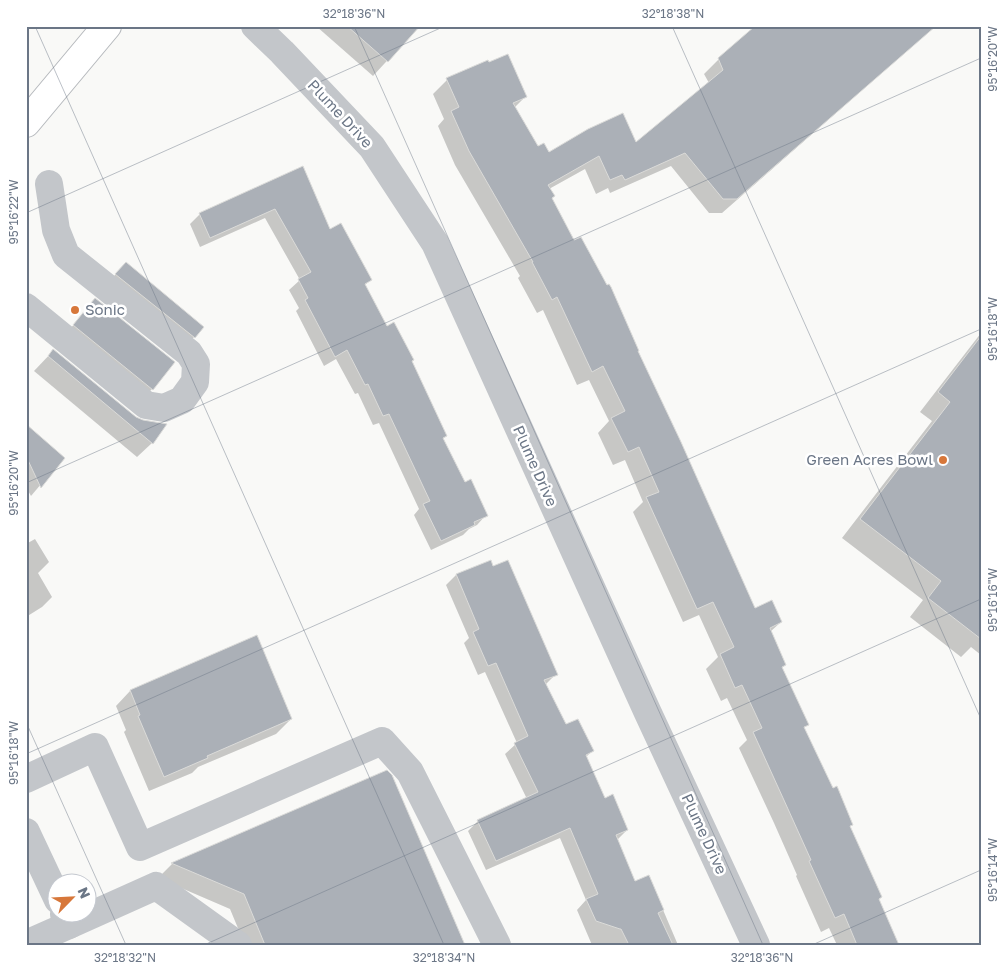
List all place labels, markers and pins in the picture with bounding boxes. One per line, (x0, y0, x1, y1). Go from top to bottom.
place label: Sonic (85, 300, 125, 318)
marker: Sonic (69, 304, 81, 316)
place label: Green Acres Bowl (806, 450, 933, 468)
marker: Green Acres Bowl (937, 454, 949, 466)

